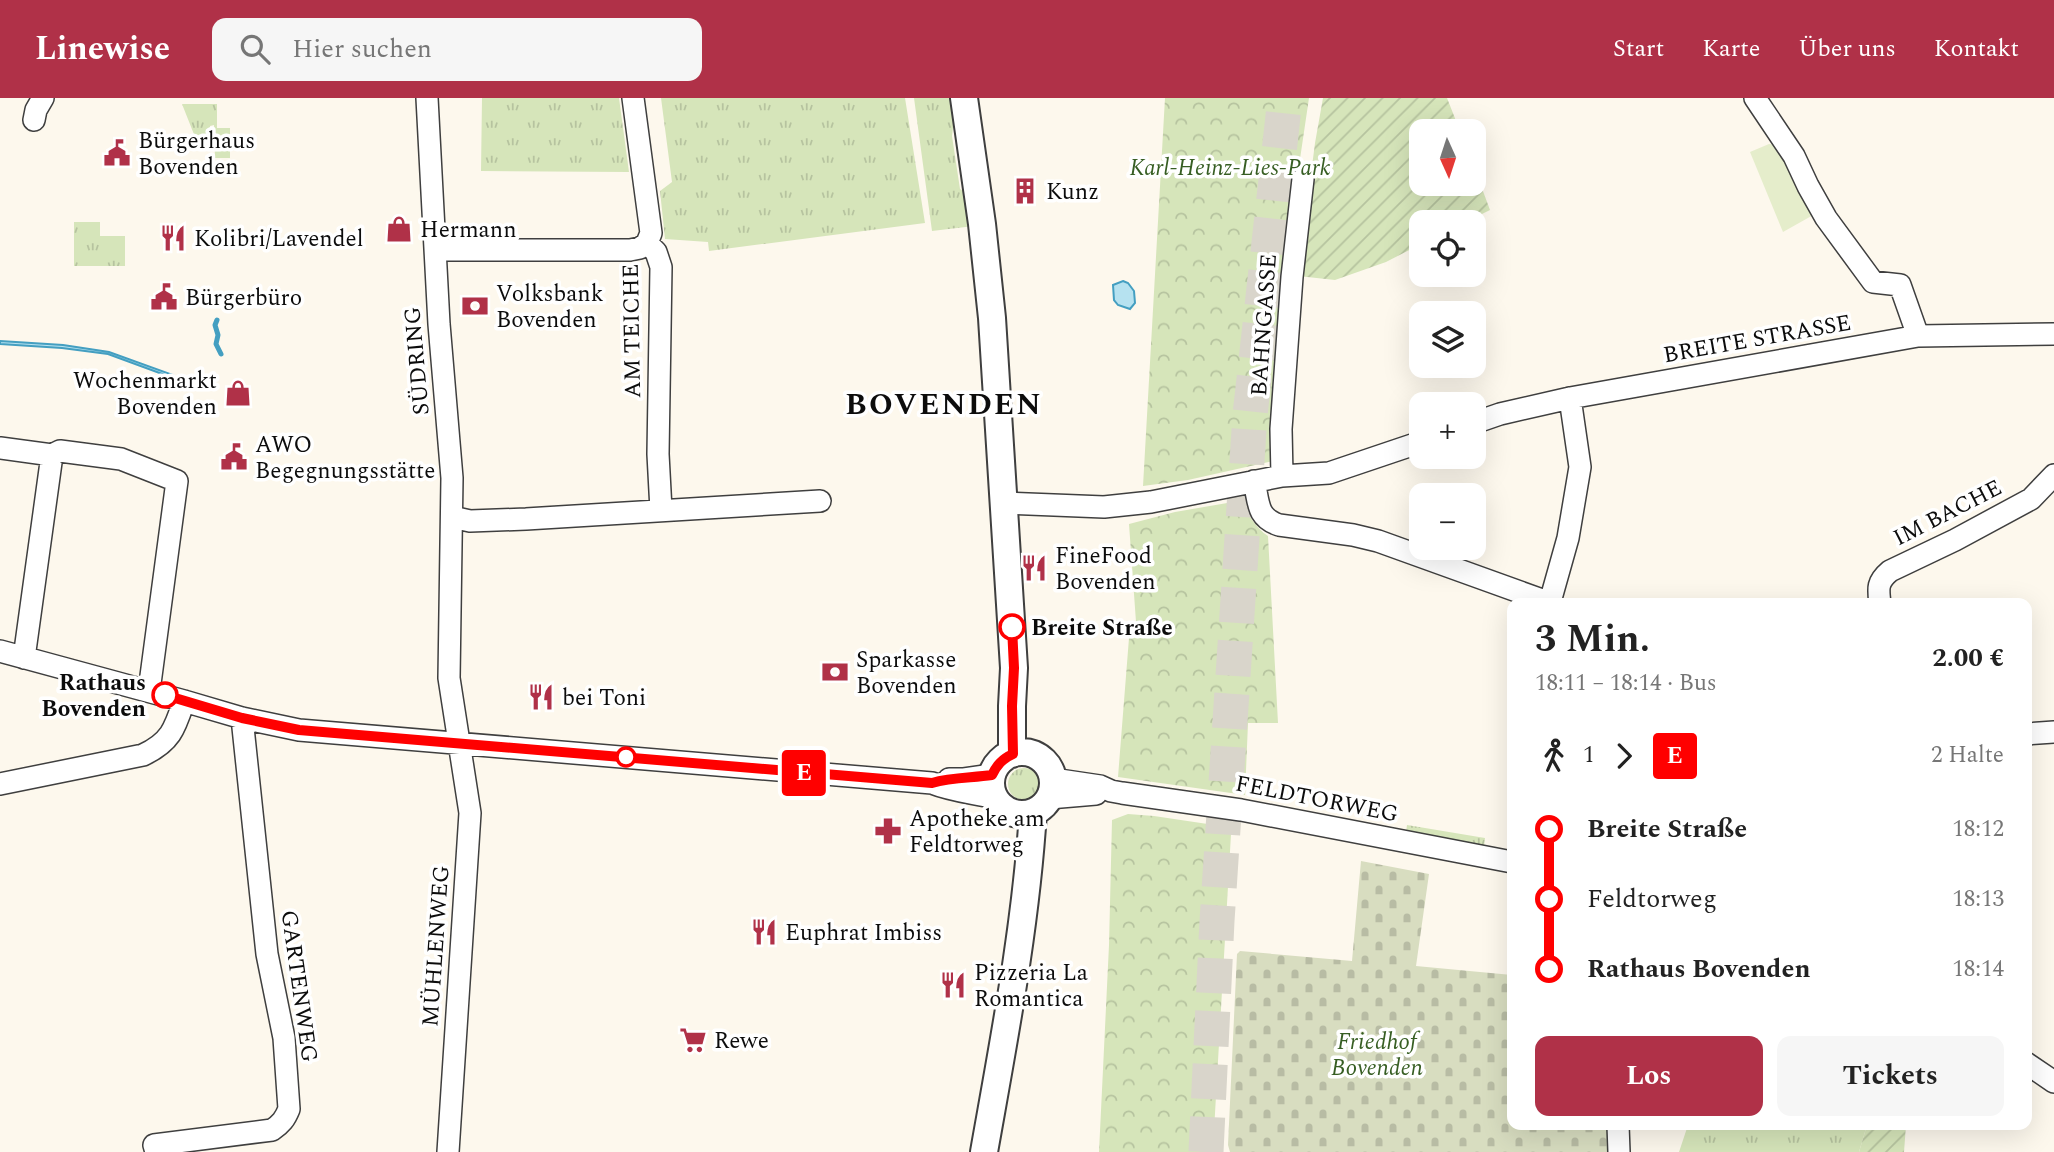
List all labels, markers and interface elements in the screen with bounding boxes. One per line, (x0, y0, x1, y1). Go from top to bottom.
search box (212, 18, 702, 81)
text: Linewise (35, 24, 170, 74)
text: Hier suchen (292, 29, 432, 69)
icon: search (236, 30, 274, 68)
text: Start (1613, 31, 1664, 67)
text: Karte (1702, 31, 1760, 67)
text: Über uns (1798, 31, 1896, 67)
text: Kontakt (1934, 31, 2019, 67)
north arrow (1409, 119, 1486, 196)
map controls (1409, 119, 1486, 560)
place label: Bürgerhaus Bovenden (138, 124, 255, 185)
public building icon: Bürgerhaus Bovenden (102, 138, 132, 168)
park label: Karl-Heinz-Lies-Park (1129, 151, 1331, 186)
place label: Kunz (1046, 175, 1099, 210)
building icon: Kunz (1010, 176, 1040, 206)
button: locate (1409, 210, 1486, 287)
place label: Hermann (420, 213, 517, 248)
shop icon: Hermann (384, 214, 414, 244)
place label: Kolibri/Lavendel (194, 222, 364, 257)
restaurant icon: Kolibri/Lavendel (158, 223, 188, 253)
street label: BAHNGASSE (1242, 253, 1287, 398)
street label: AM TEICHE (614, 263, 651, 399)
place label: Volksbank Bovenden (496, 277, 604, 338)
place label: Bürgerbüro (185, 281, 302, 316)
public building icon: Bürgerbüro (149, 282, 179, 312)
bank icon: Volksbank Bovenden (460, 291, 490, 321)
button: layers (1409, 301, 1486, 378)
street label: SÜDRING (395, 305, 440, 417)
street label: BREITE STRASSE (1661, 306, 1854, 373)
place label: Wochenmarkt Bovenden (73, 364, 217, 425)
shop icon: Wochenmarkt Bovenden (223, 378, 253, 408)
district label: BOVENDEN (845, 382, 1043, 428)
button: + (1409, 392, 1486, 469)
place label: AWO Begegnungsstätte (255, 428, 435, 489)
public building icon: AWO Begegnungsstätte (219, 442, 249, 472)
street label: IM BACHE (1887, 471, 2008, 556)
button: − (1409, 483, 1486, 560)
place label: FineFood Bovenden (1055, 539, 1156, 600)
restaurant icon: FineFood Bovenden (1019, 553, 1049, 583)
place label: Breite Straße (1031, 611, 1173, 646)
text: 3 Min. (1535, 611, 1650, 669)
marker: Breite Straße (999, 614, 1025, 640)
text: 2.00 € (1932, 638, 2004, 678)
place label: Sparkasse Bovenden (856, 643, 957, 704)
bank icon: Sparkasse Bovenden (820, 657, 850, 687)
place label: Rathaus Bovenden (41, 666, 146, 727)
text: 18:11 – 18:14 · Bus (1535, 666, 1717, 701)
place label: bei Toni (562, 681, 646, 716)
marker: Rathaus Bovenden (152, 682, 178, 708)
restaurant icon: bei Toni (526, 682, 556, 712)
icon: walk (1535, 737, 1573, 775)
icon: forward (1605, 737, 1643, 775)
text: 1 (1583, 738, 1595, 773)
text: E (1667, 738, 1683, 774)
text: 2 Halte (1931, 738, 2004, 773)
unlabelled marker (616, 747, 636, 767)
line badge: E (781, 750, 827, 796)
text: E (796, 755, 812, 791)
street label: FELDTORWEG (1232, 767, 1401, 832)
place label: Apotheke am Feldtorweg (909, 802, 1045, 863)
text: Breite Straße (1587, 809, 1747, 849)
text: 18:12 (1952, 812, 2004, 847)
pharmacy icon: Apotheke am Feldtorweg (873, 816, 903, 846)
street label: MÜHLENWEG (413, 864, 460, 1028)
text: Feldtorweg (1587, 879, 1717, 919)
text: 18:13 (1952, 882, 2004, 917)
street label: GARTENWEG (271, 908, 327, 1065)
place label: Euphrat Imbiss (785, 916, 942, 951)
restaurant icon: Euphrat Imbiss (749, 917, 779, 947)
text: Rathaus Bovenden (1587, 949, 1811, 989)
text: 18:14 (1952, 952, 2004, 987)
place label: Pizzeria La Romantica (974, 956, 1088, 1017)
restaurant icon: Pizzeria La Romantica (938, 970, 968, 1000)
place label: Rewe (714, 1024, 769, 1059)
supermarket icon: Rewe (678, 1025, 708, 1055)
park label: Friedhof Bovenden (1331, 1025, 1423, 1086)
button: Los (1535, 1036, 1763, 1116)
button: Tickets (1777, 1036, 2004, 1116)

